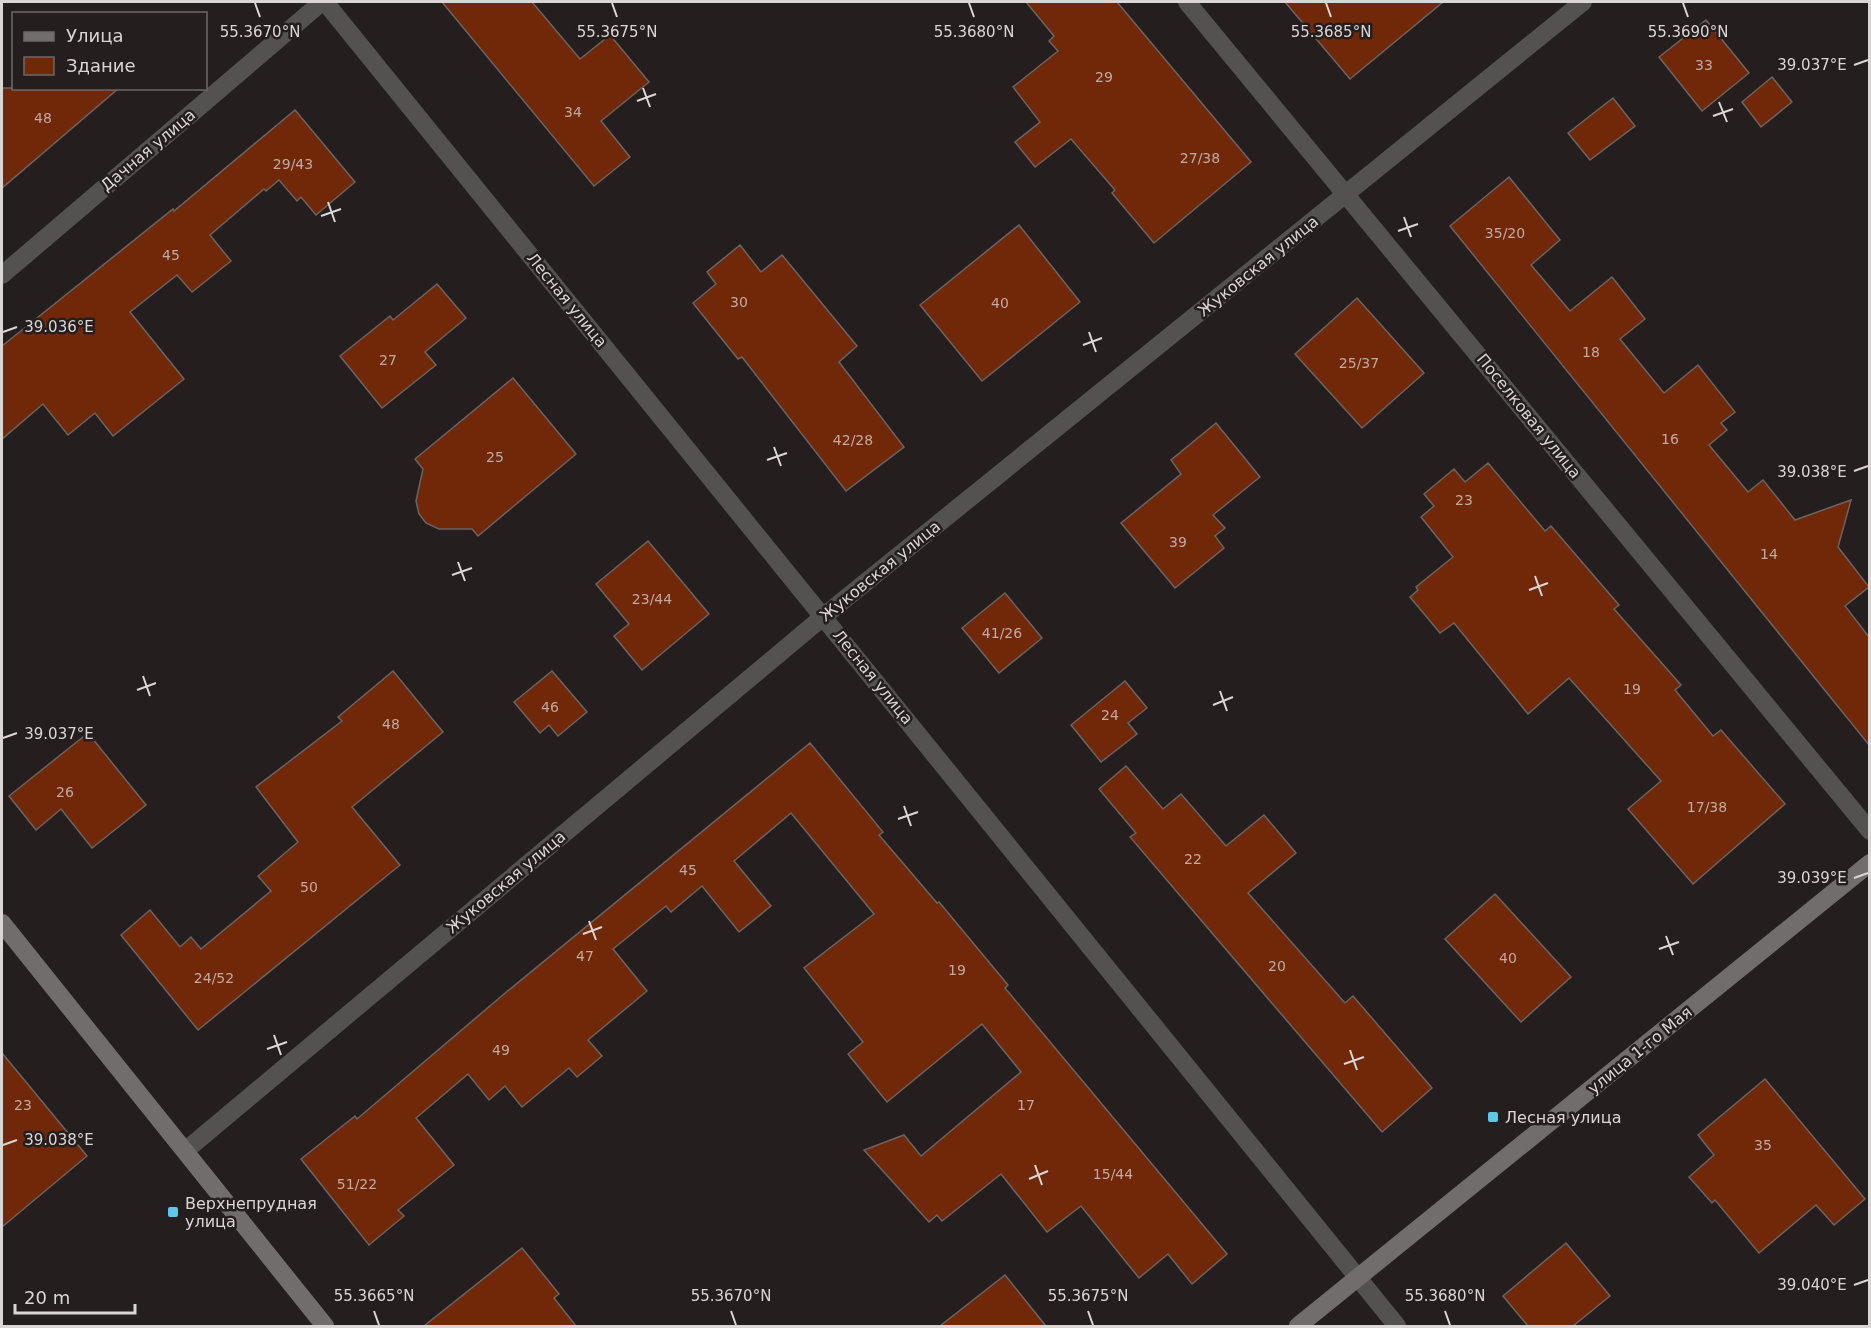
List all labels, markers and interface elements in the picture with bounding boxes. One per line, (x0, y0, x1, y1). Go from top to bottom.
legend (12, 12, 207, 90)
text: 55.3670°N (220, 23, 300, 41)
text: 55.3675°N (577, 23, 657, 41)
text: 55.3680°N (934, 23, 1014, 41)
text: 55.3685°N (1291, 23, 1371, 41)
text: 55.3690°N (1648, 23, 1728, 41)
text: Улица (66, 25, 123, 46)
text: Здание (66, 55, 136, 76)
text: 39.037°E (1777, 56, 1847, 74)
house number: 33 (1695, 57, 1713, 73)
house number: 29 (1095, 69, 1113, 85)
house number: 34 (564, 104, 582, 120)
street label: Дачная улица (97, 105, 199, 195)
house number: 48 (34, 110, 52, 126)
house number: 27/38 (1180, 150, 1220, 166)
house number: 29/43 (273, 156, 313, 172)
street label: Жуковская улица (1194, 212, 1322, 320)
house number: 35/20 (1485, 225, 1525, 241)
house number: 45 (162, 247, 180, 263)
street label: Лесная улица (523, 249, 611, 351)
house number: 30 (730, 294, 748, 310)
house number: 40 (991, 295, 1009, 311)
text: 39.036°E (24, 318, 94, 336)
house number: 18 (1582, 344, 1600, 360)
street label: Поселковая улица (1473, 350, 1585, 482)
house number: 27 (379, 352, 397, 368)
house number: 25/37 (1339, 355, 1379, 371)
house number: 16 (1661, 431, 1679, 447)
house number: 42/28 (833, 432, 873, 448)
house number: 25 (486, 449, 504, 465)
text: 39.038°E (1777, 463, 1847, 481)
house number: 23 (1455, 492, 1473, 508)
street label: Жуковская улица (816, 517, 944, 625)
house number: 39 (1169, 534, 1187, 550)
house number: 14 (1760, 546, 1778, 562)
house number: 23/44 (632, 591, 672, 607)
house number: 41/26 (982, 625, 1022, 641)
street label: Лесная улица (829, 626, 917, 728)
house number: 19 (1623, 681, 1641, 697)
house number: 46 (541, 699, 559, 715)
house number: 24 (1101, 707, 1119, 723)
house number: 48 (382, 716, 400, 732)
text: 39.037°E (24, 725, 94, 743)
house number: 26 (56, 784, 74, 800)
house number: 17/38 (1687, 799, 1727, 815)
street label: Жуковская улица (443, 827, 569, 937)
house number: 22 (1184, 851, 1202, 867)
house number: 45 (679, 862, 697, 878)
text: 39.039°E (1777, 869, 1847, 887)
house number: 50 (300, 879, 318, 895)
house number: 47 (576, 948, 594, 964)
house number: 40 (1499, 950, 1517, 966)
house number: 20 (1268, 958, 1286, 974)
house number: 19 (948, 962, 966, 978)
house number: 24/52 (194, 970, 234, 986)
street label: улица 1-го Мая (1584, 1002, 1696, 1098)
house number: 49 (492, 1042, 510, 1058)
house number: 23 (14, 1097, 32, 1113)
house number: 17 (1017, 1097, 1035, 1113)
place label: Лесная улица (1505, 1108, 1621, 1127)
marker: Лесная улица (1486, 1110, 1500, 1124)
text: 39.038°E (24, 1131, 94, 1149)
house number: 35 (1754, 1137, 1772, 1153)
house number: 15/44 (1093, 1166, 1133, 1182)
house number: 51/22 (337, 1176, 377, 1192)
place label: Верхнепрудная улица (185, 1194, 317, 1231)
marker: Верхнепрудная улица (166, 1205, 180, 1219)
text: 39.040°E (1777, 1276, 1847, 1294)
scale bar (15, 1277, 135, 1315)
text: 20 m (24, 1287, 70, 1308)
text: 55.3665°N (334, 1287, 414, 1305)
text: 55.3670°N (691, 1287, 771, 1305)
text: 55.3675°N (1048, 1287, 1128, 1305)
text: 55.3680°N (1405, 1287, 1485, 1305)

